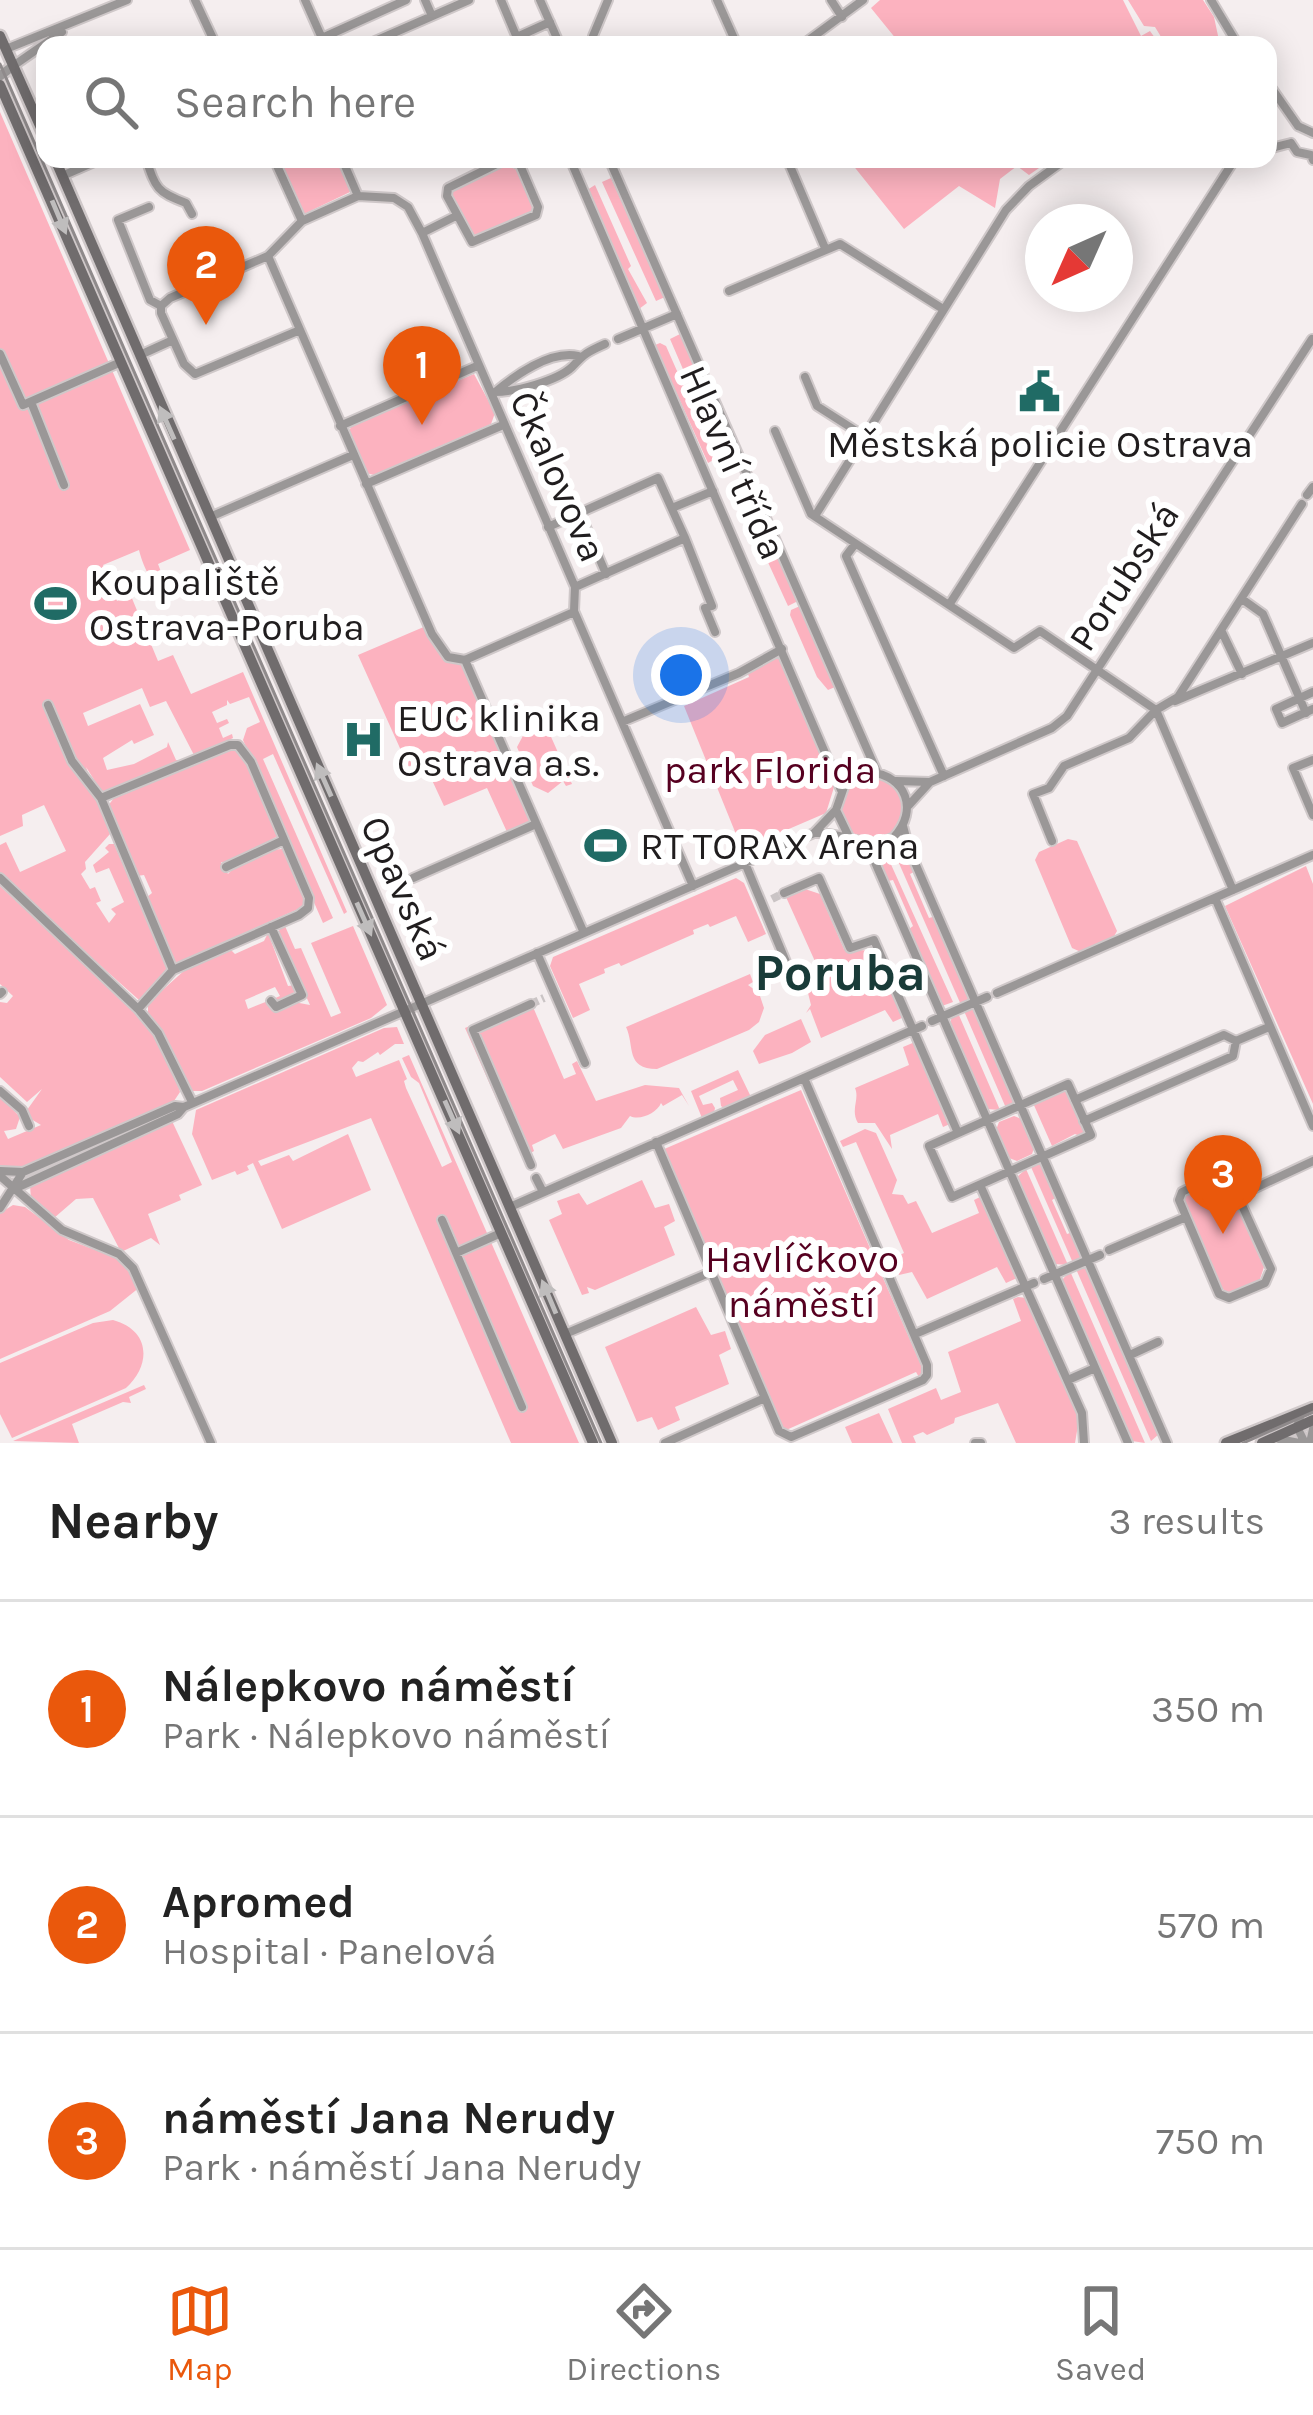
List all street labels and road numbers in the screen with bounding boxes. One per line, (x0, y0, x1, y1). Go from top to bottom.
street label: Hlavní třída (670, 358, 796, 567)
street label: Čkalovova (500, 384, 616, 569)
street label: Porubská (1059, 494, 1189, 659)
street label: Opavská (351, 809, 455, 968)

